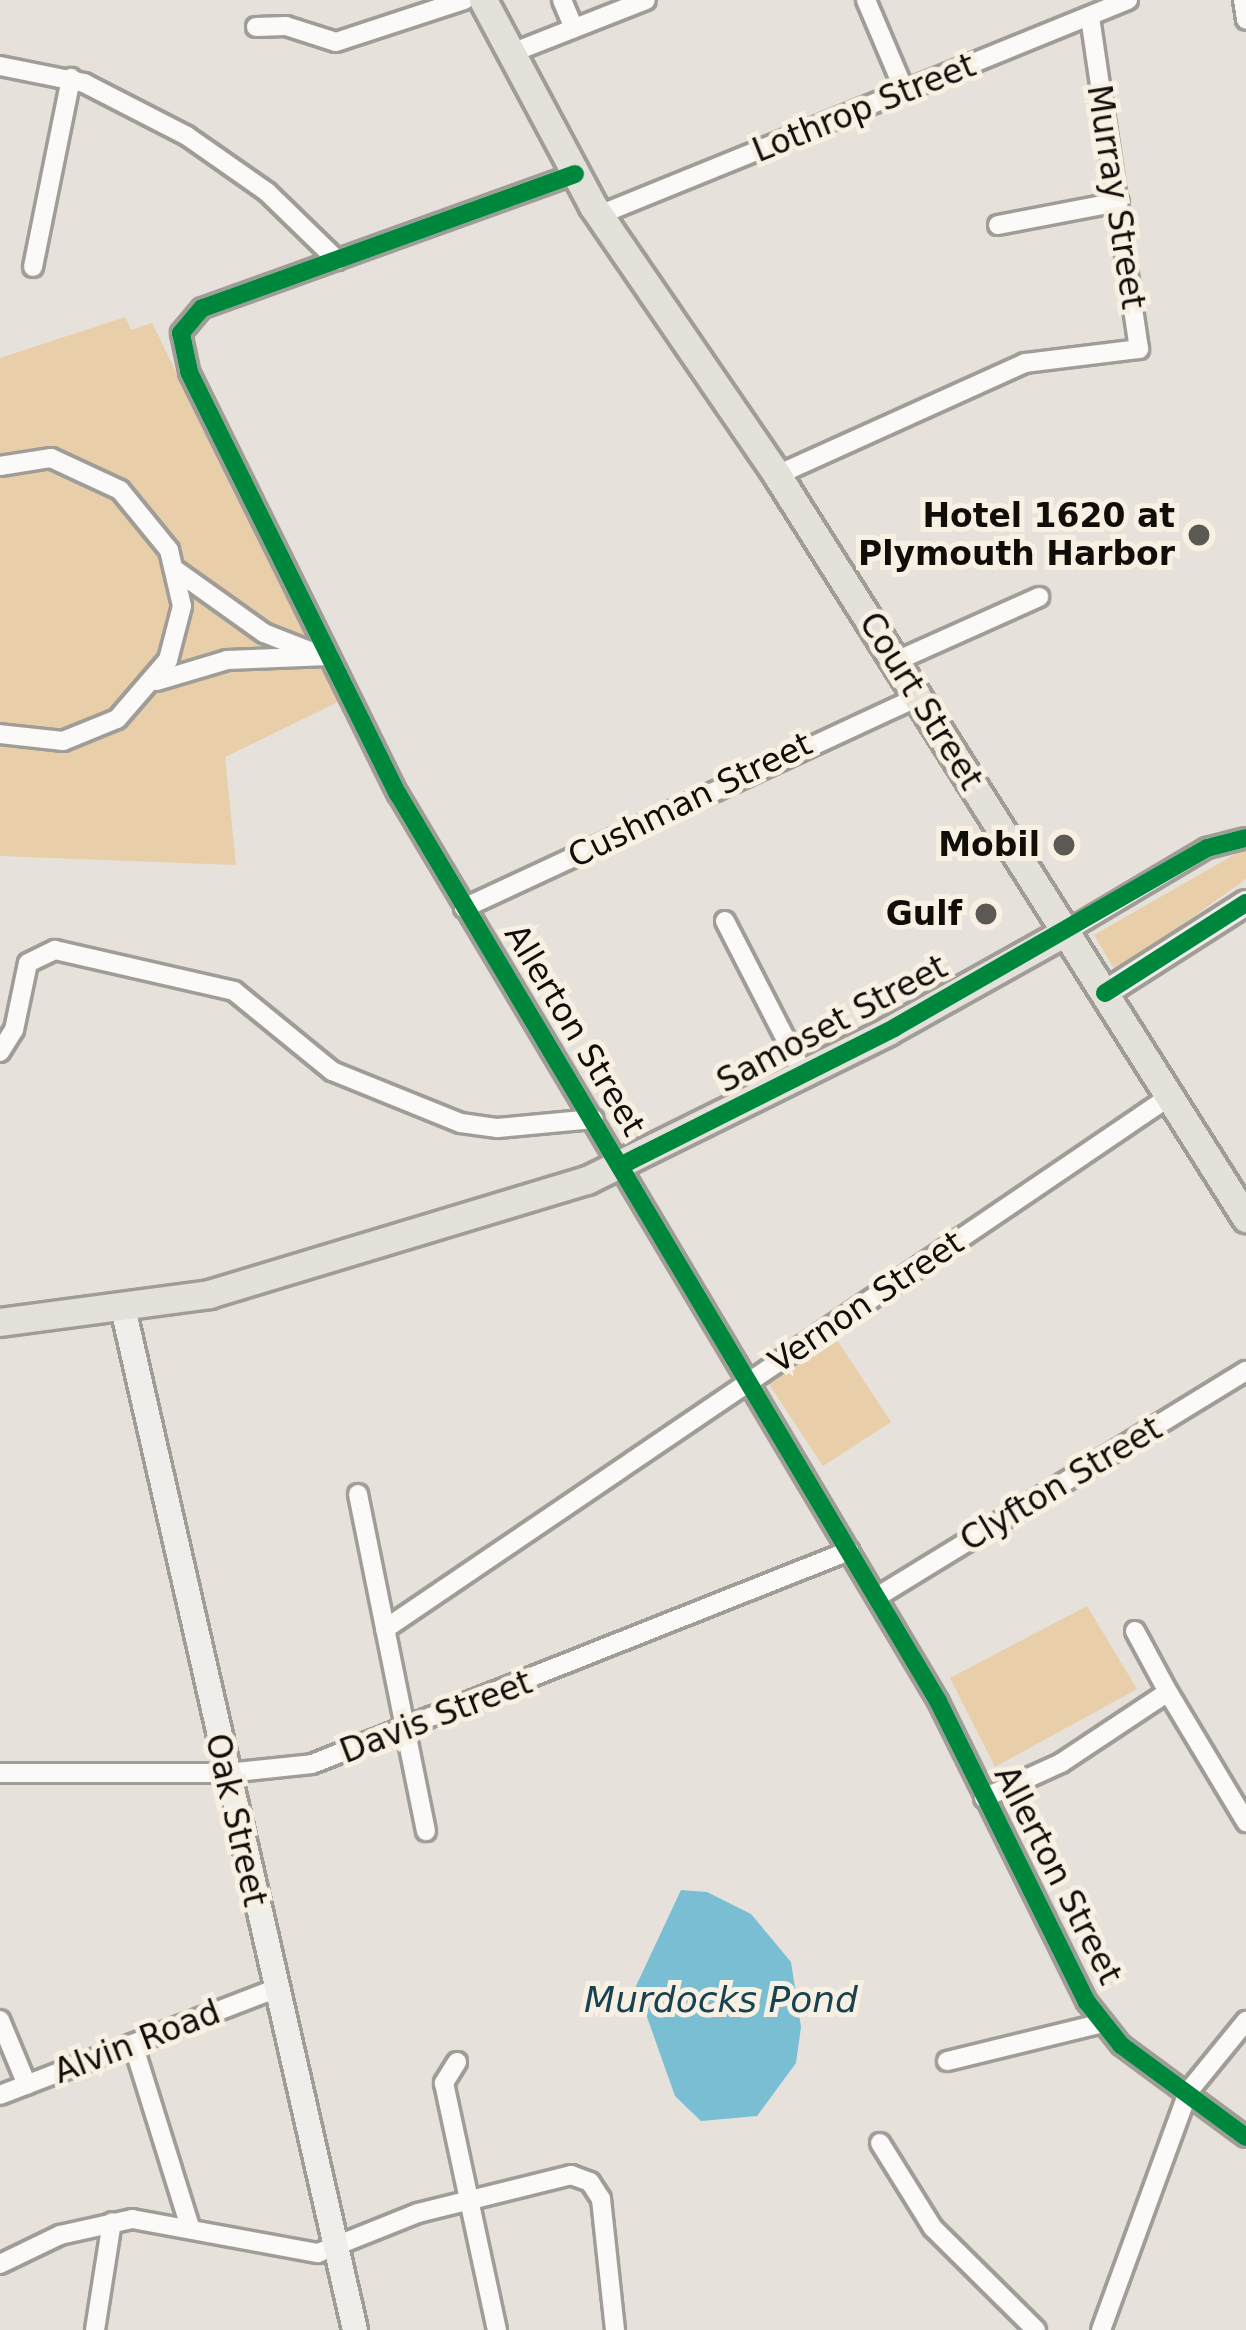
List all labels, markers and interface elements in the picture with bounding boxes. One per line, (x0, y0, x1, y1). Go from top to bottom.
street label: Lothrop Street (747, 45, 981, 171)
street label: Murray Street (1079, 82, 1153, 312)
place label: Hotel 1620 at Plymouth Harbor (858, 496, 1175, 574)
marker: Hotel 1620 at Plymouth Harbor (1186, 522, 1212, 548)
street label: Court Street (851, 605, 991, 797)
street label: Cushman Street (562, 724, 818, 876)
place label: Mobil (938, 825, 1040, 865)
marker: Mobil (1051, 832, 1077, 858)
place label: Gulf (886, 894, 962, 934)
marker: Gulf (973, 901, 999, 927)
street label: Allerton Street (496, 917, 654, 1143)
street label: Samoset Street (710, 947, 954, 1101)
street label: Vernon Street (761, 1222, 971, 1382)
street label: Clyfton Street (953, 1408, 1169, 1560)
street label: Davis Street (334, 1662, 538, 1772)
street label: Oak Street (197, 1730, 275, 1910)
street label: Allerton Street (986, 1759, 1130, 1991)
water label: Murdocks Pond (584, 1978, 858, 2022)
street label: Alvin Road (48, 1992, 226, 2092)

